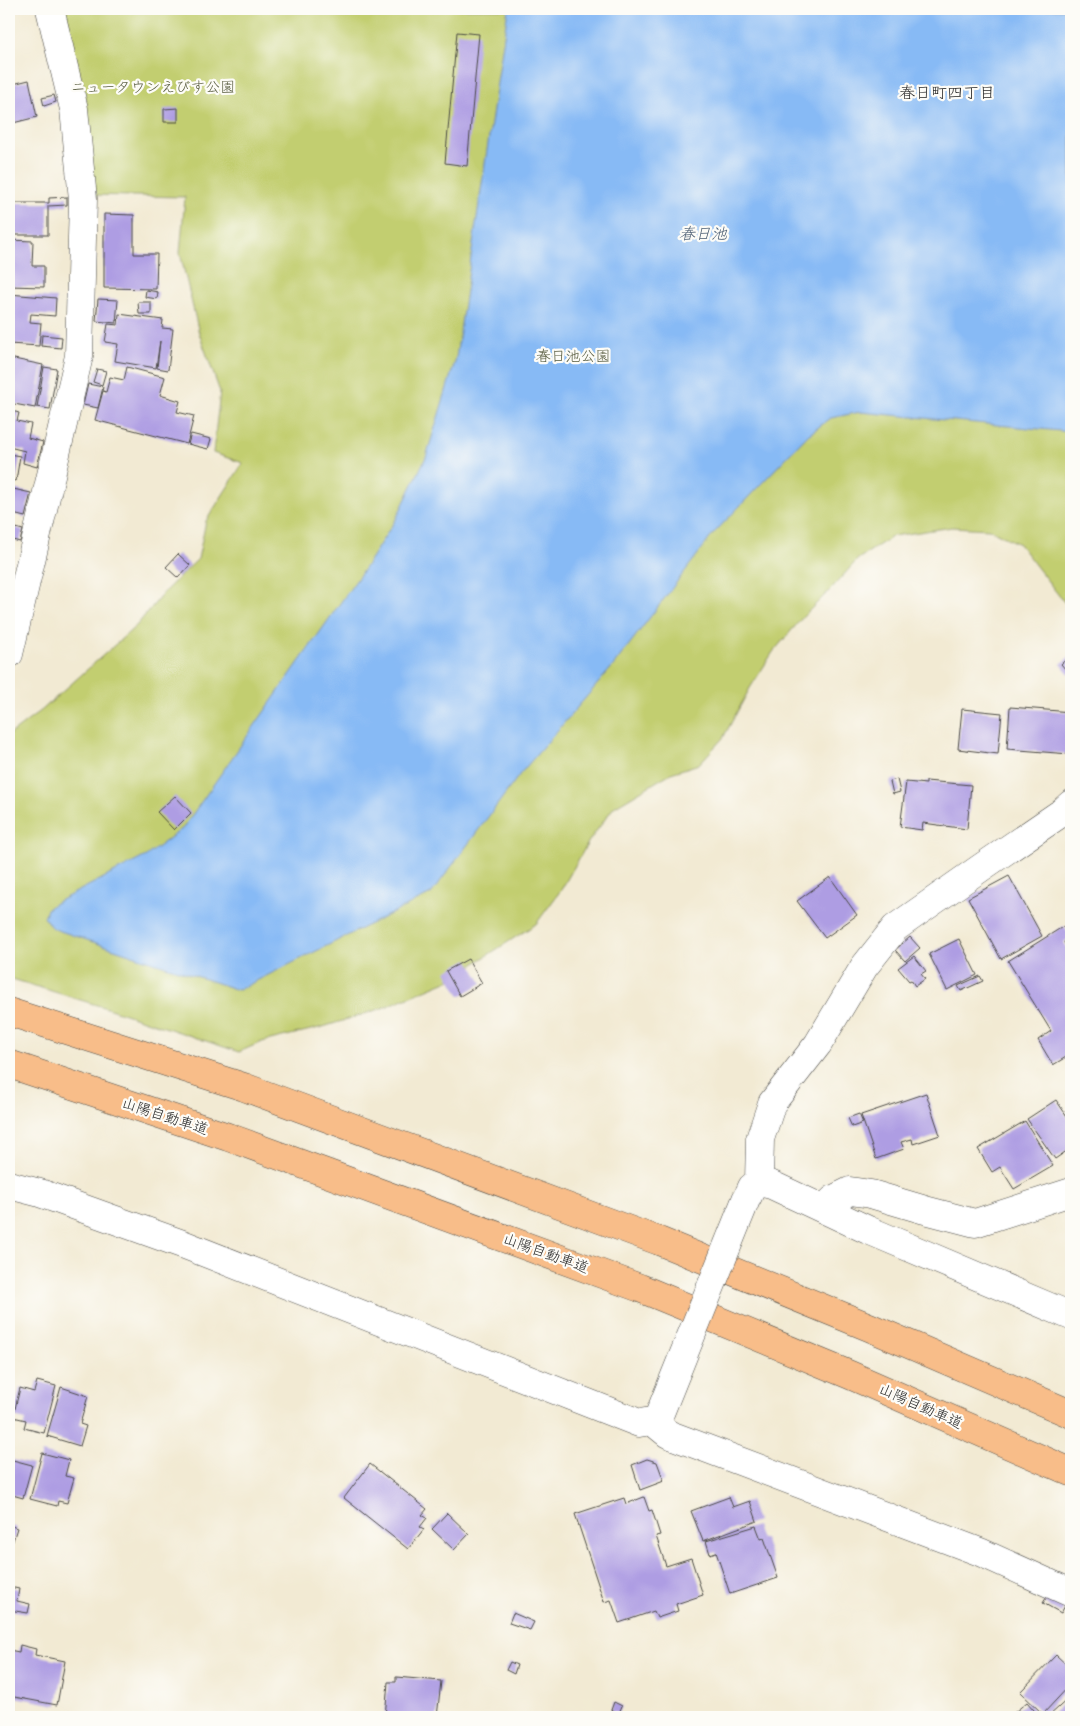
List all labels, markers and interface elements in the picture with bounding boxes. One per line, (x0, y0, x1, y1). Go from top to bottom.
park label: ニュータウンえびす公園 (71, 74, 235, 100)
district label: 春日町四丁目 (899, 78, 995, 107)
water label: 春日池 (679, 219, 728, 248)
park label: 春日池公園 (535, 343, 611, 369)
street label: 山陽自動車道 (118, 1090, 212, 1142)
street label: 山陽自動車道 (499, 1225, 593, 1281)
street label: 山陽自動車道 (875, 1376, 967, 1436)

